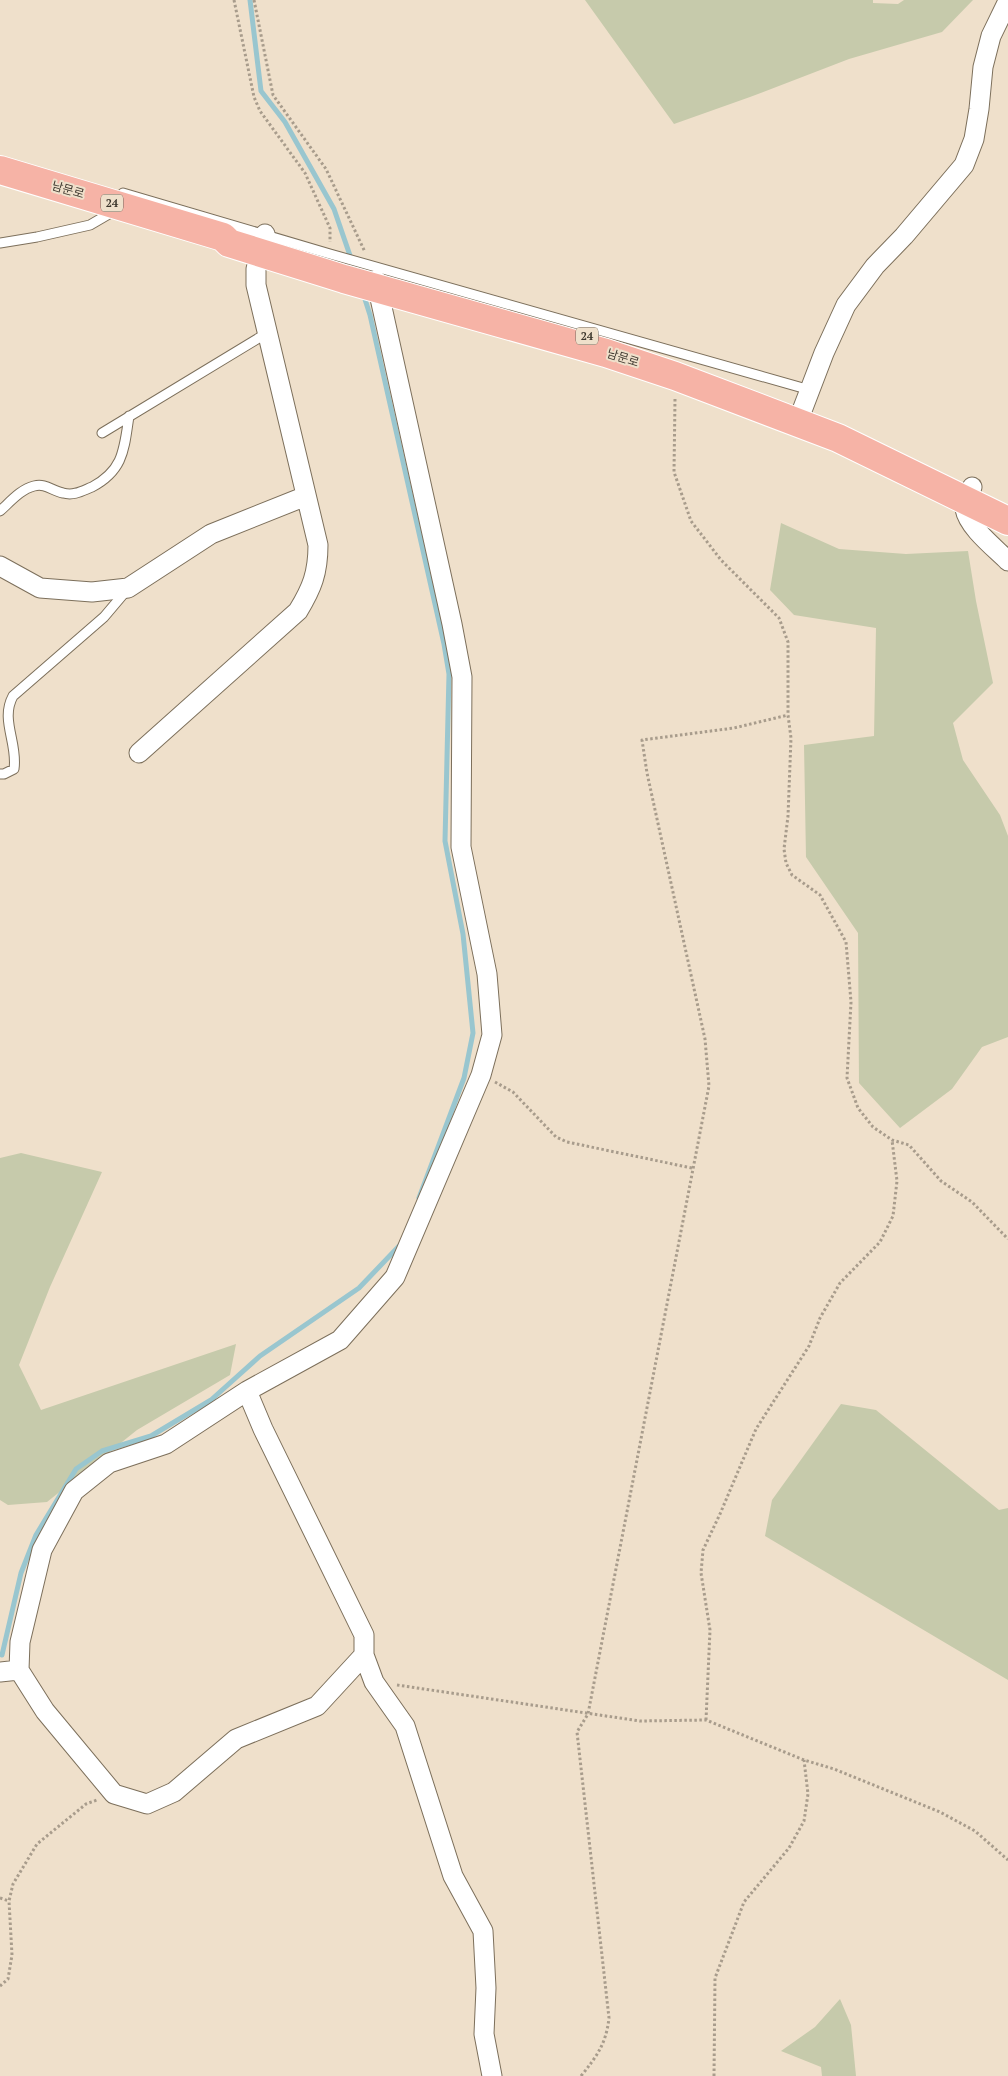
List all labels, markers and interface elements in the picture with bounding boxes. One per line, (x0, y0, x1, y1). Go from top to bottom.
street label: 남문로 (50, 178, 86, 201)
road number: 24 (101, 194, 123, 212)
road number: 24 (576, 328, 598, 344)
street label: 남문로 (605, 345, 641, 370)

